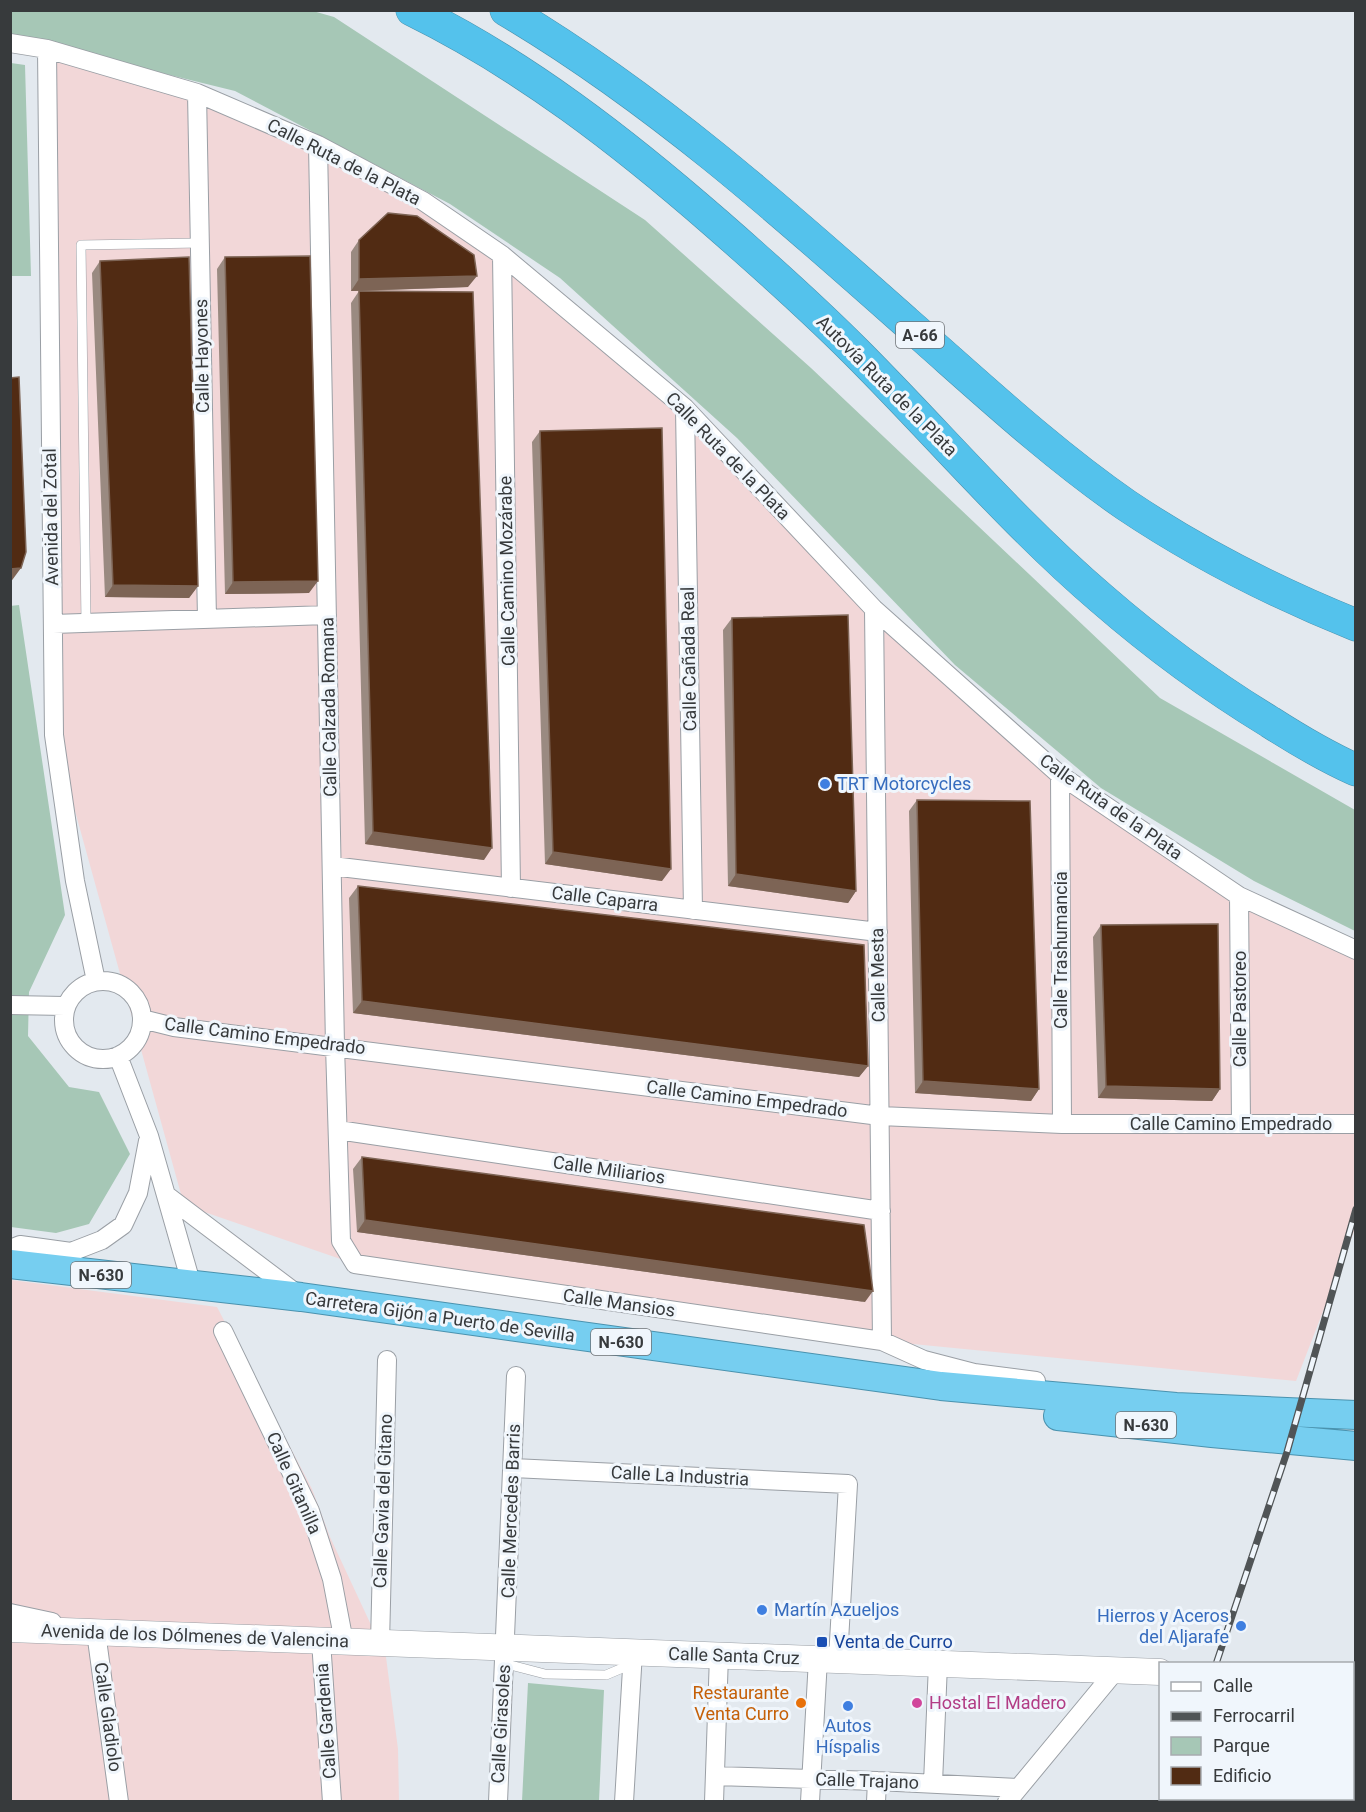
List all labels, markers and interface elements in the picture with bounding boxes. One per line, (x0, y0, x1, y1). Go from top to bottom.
street label: Calle Ruta de la Plata (264, 114, 424, 209)
street label: Calle Hayones (190, 299, 213, 413)
street label: Autovía Ruta de la Plata (813, 311, 962, 460)
road number: A-66 (896, 322, 944, 348)
street label: Calle Ruta de la Plata (662, 387, 795, 524)
street label: Avenida del Zotal (39, 448, 62, 586)
street label: Calle Camino Mozárabe (494, 476, 519, 666)
street label: Calle Cañada Real (677, 586, 700, 732)
street label: Calle Calzada Romana (316, 617, 341, 797)
street label: Calle Ruta de la Plata (1036, 749, 1187, 864)
place label: TRT Motorcycles (837, 773, 971, 794)
marker: TRT Motorcycles (818, 777, 832, 791)
street label: Calle Trashumancia (1050, 871, 1071, 1029)
street label: Calle Caparra (551, 882, 660, 915)
street label: Calle Mesta (866, 928, 889, 1022)
street label: Calle Pastoreo (1229, 951, 1250, 1067)
street label: Calle Camino Empedrado (163, 1013, 367, 1058)
street label: Calle Camino Empedrado (645, 1076, 849, 1121)
street label: Calle Camino Empedrado (1130, 1113, 1332, 1134)
street label: Calle Miliarios (552, 1151, 666, 1188)
road number: N-630 (71, 1262, 131, 1288)
street label: Calle Mansios (562, 1284, 676, 1321)
street label: Carretera Gijón a Puerto de Sevilla (304, 1287, 576, 1346)
road number: N-630 (591, 1329, 651, 1355)
road number: N-630 (1116, 1412, 1176, 1438)
street label: Calle Gavia del Gitano (369, 1413, 396, 1589)
street label: Calle Mercedes Barris (497, 1423, 524, 1599)
street label: Calle Gitanilla (263, 1429, 326, 1537)
street label: Calle La Industria (610, 1461, 750, 1490)
place label: Martín Azueljos (774, 1599, 899, 1620)
marker: Martín Azueljos (755, 1603, 769, 1617)
place label: Hierros y Aceros del Aljarafe (1097, 1605, 1229, 1647)
marker: Hierros y Aceros del Aljarafe (1234, 1619, 1248, 1633)
street label: Avenida de los Dólmenes de Valencina (41, 1620, 349, 1651)
place label: Venta de Curro (834, 1631, 953, 1652)
marker: Venta de Curro (815, 1635, 829, 1649)
street label: Calle Santa Cruz (668, 1643, 800, 1668)
street label: Calle Gladiolo (90, 1661, 127, 1773)
street label: Calle Gardenia (311, 1662, 340, 1780)
legend (1159, 1662, 1354, 1800)
street label: Calle Girasoles (487, 1664, 514, 1784)
text: Calle (1213, 1675, 1253, 1696)
place label: Restaurante Venta Curro (693, 1682, 789, 1724)
place label: Hostal El Madero (929, 1692, 1066, 1713)
marker: Restaurante Venta Curro (794, 1696, 808, 1710)
marker: Hostal El Madero (910, 1696, 924, 1710)
marker: Autos Híspalis (841, 1699, 855, 1713)
text: Ferrocarril (1213, 1705, 1295, 1726)
place label: Autos Híspalis (816, 1715, 880, 1757)
text: Parque (1213, 1735, 1270, 1756)
text: Edificio (1213, 1765, 1272, 1786)
street label: Calle Trajano (815, 1768, 919, 1793)

